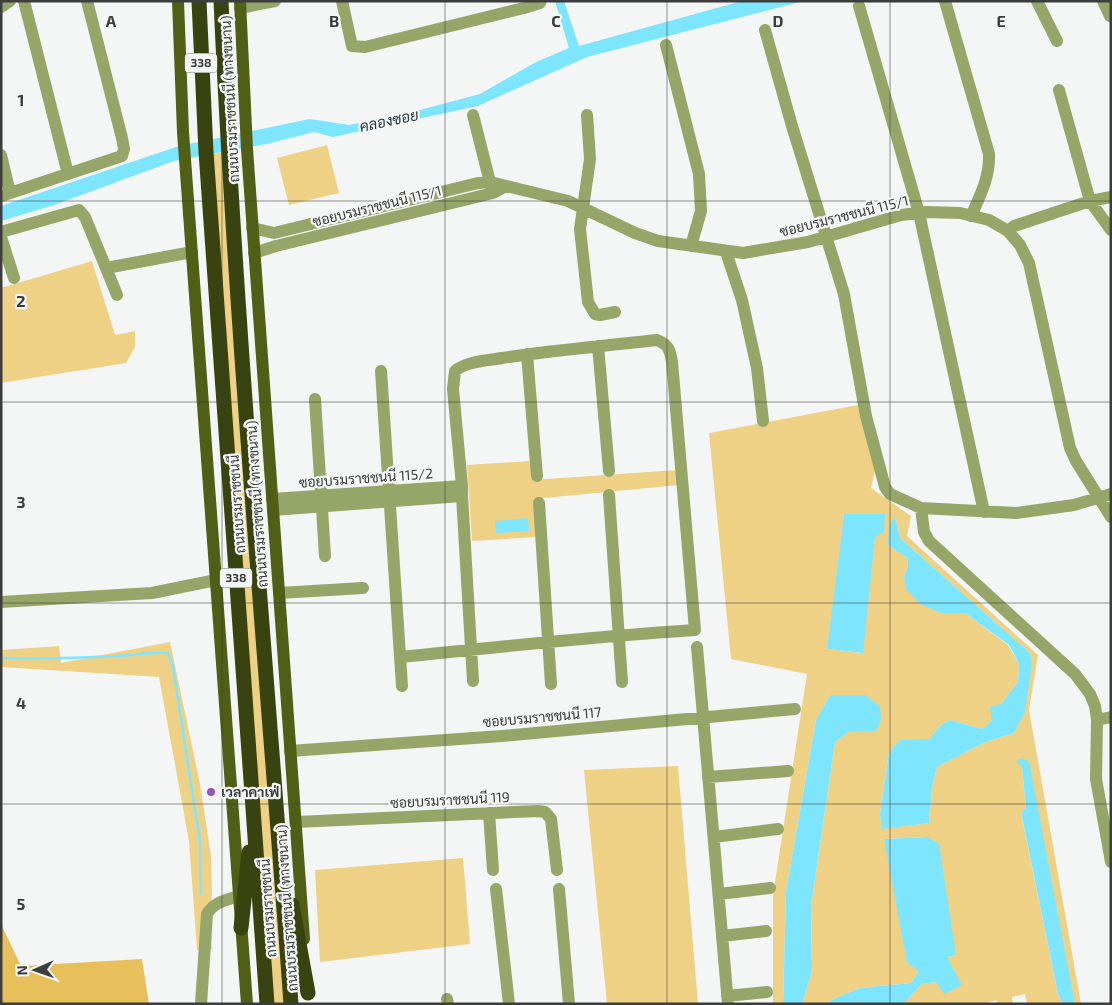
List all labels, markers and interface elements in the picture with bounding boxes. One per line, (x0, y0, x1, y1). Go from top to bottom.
text: A (106, 11, 117, 30)
text: B (329, 11, 339, 30)
text: C (551, 11, 561, 30)
text: D (773, 11, 784, 30)
text: E (996, 11, 1006, 30)
street label: ถนนบรมราชชนนี (ทางขนาน) (217, 15, 242, 183)
road number: 338 (185, 54, 217, 72)
text: 1 (18, 90, 24, 109)
water label: คลองซอย (358, 105, 420, 135)
street label: ซอยบรมราชชนนี 115/1 (311, 181, 443, 230)
street label: ซอยบรมราชชนนี 115/1 (778, 191, 910, 240)
text: 2 (16, 291, 26, 310)
street label: ถนนบรมราชชนนี (ทางขนาน) (242, 420, 271, 588)
street label: ถนนบรมราชชนนี (225, 454, 248, 554)
street label: ซอยบรมราชชนนี 115/2 (298, 464, 434, 491)
text: 3 (16, 492, 26, 511)
road number: 338 (220, 568, 252, 588)
text: 4 (16, 693, 26, 712)
street label: ซอยบรมราชชนนี 117 (482, 703, 602, 730)
place label: เวลาคาเฟ่ (221, 783, 279, 800)
marker: เวลาคาเฟ่ (205, 786, 217, 798)
street label: ซอยบรมราชชนนี 119 (390, 788, 510, 811)
street label: ถนนบรมราชชนนี (ทางขนาน) (272, 824, 301, 992)
street label: ถนนบรมราชชนนี (256, 858, 279, 958)
text: 5 (17, 894, 26, 913)
north arrow (10, 945, 60, 995)
text: N (13, 965, 30, 976)

